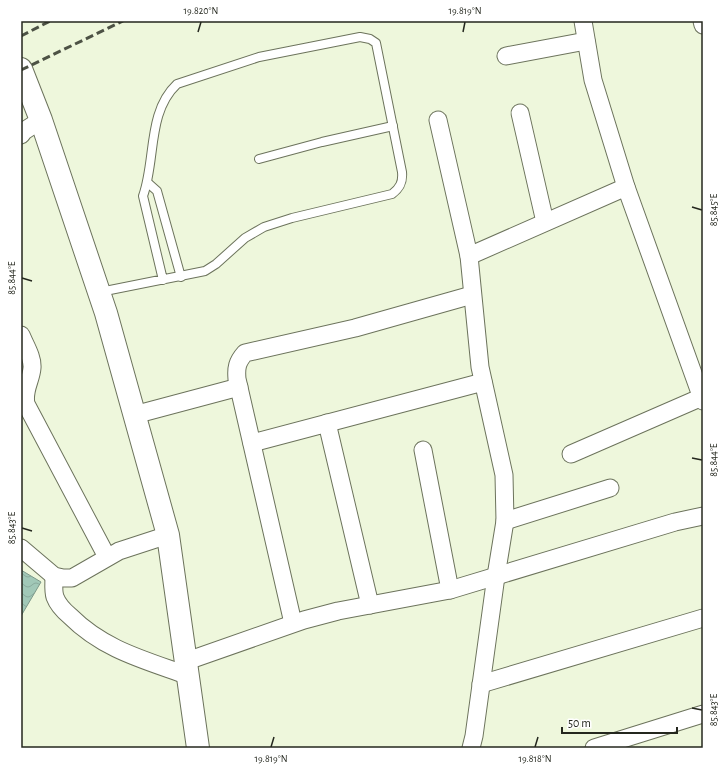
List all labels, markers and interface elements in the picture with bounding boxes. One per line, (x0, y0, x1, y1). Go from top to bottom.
text: 19.820°N (184, 6, 218, 16)
text: 19.819°N (448, 6, 482, 16)
text: 85.845°E (709, 193, 719, 226)
text: 85.844°E (7, 261, 17, 295)
text: 85.844°E (709, 443, 719, 477)
text: 85.843°E (7, 512, 17, 544)
text: 85.843°E (709, 694, 719, 726)
scale bar (562, 709, 677, 735)
text: 50 m (568, 717, 591, 729)
text: 19.819°N (254, 754, 288, 764)
text: 19.818°N (518, 754, 552, 764)

